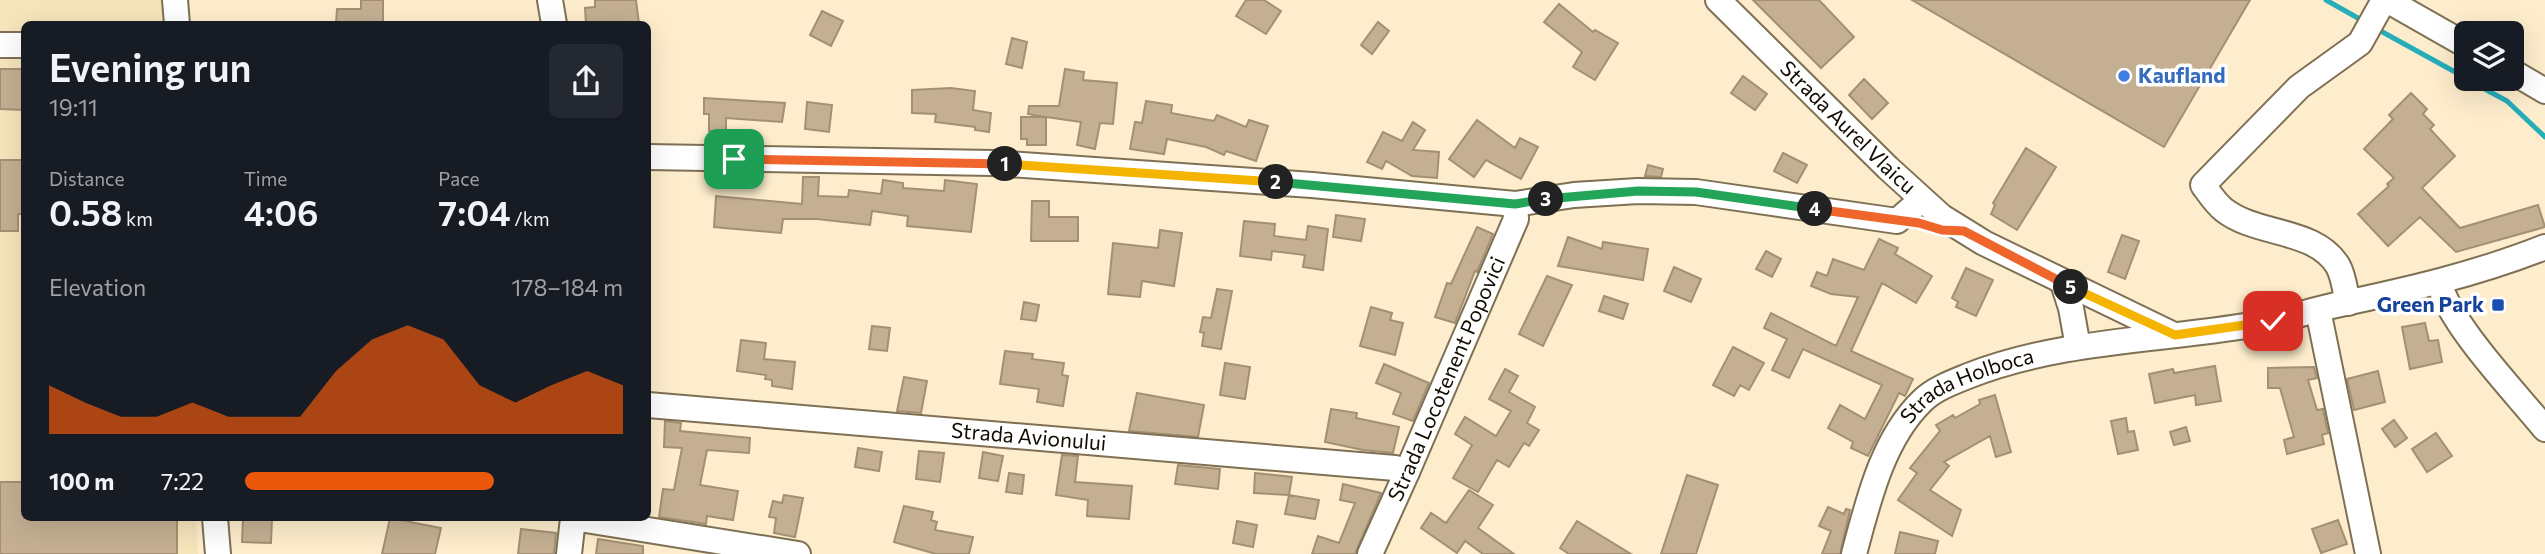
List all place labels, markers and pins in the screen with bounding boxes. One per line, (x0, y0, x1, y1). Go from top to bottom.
place label: Kaufland (2138, 62, 2226, 87)
marker: Kaufland (2116, 68, 2132, 84)
pin (704, 129, 764, 189)
pin: 1 (988, 146, 1023, 182)
pin: 2 (1258, 164, 1294, 200)
pin: 3 (1528, 182, 1564, 216)
pin: 4 (1798, 192, 1832, 227)
pin: 5 (2054, 270, 2088, 304)
pin (2243, 291, 2303, 351)
place label: Green Park (2377, 291, 2484, 316)
marker: Green Park (2490, 297, 2506, 313)

